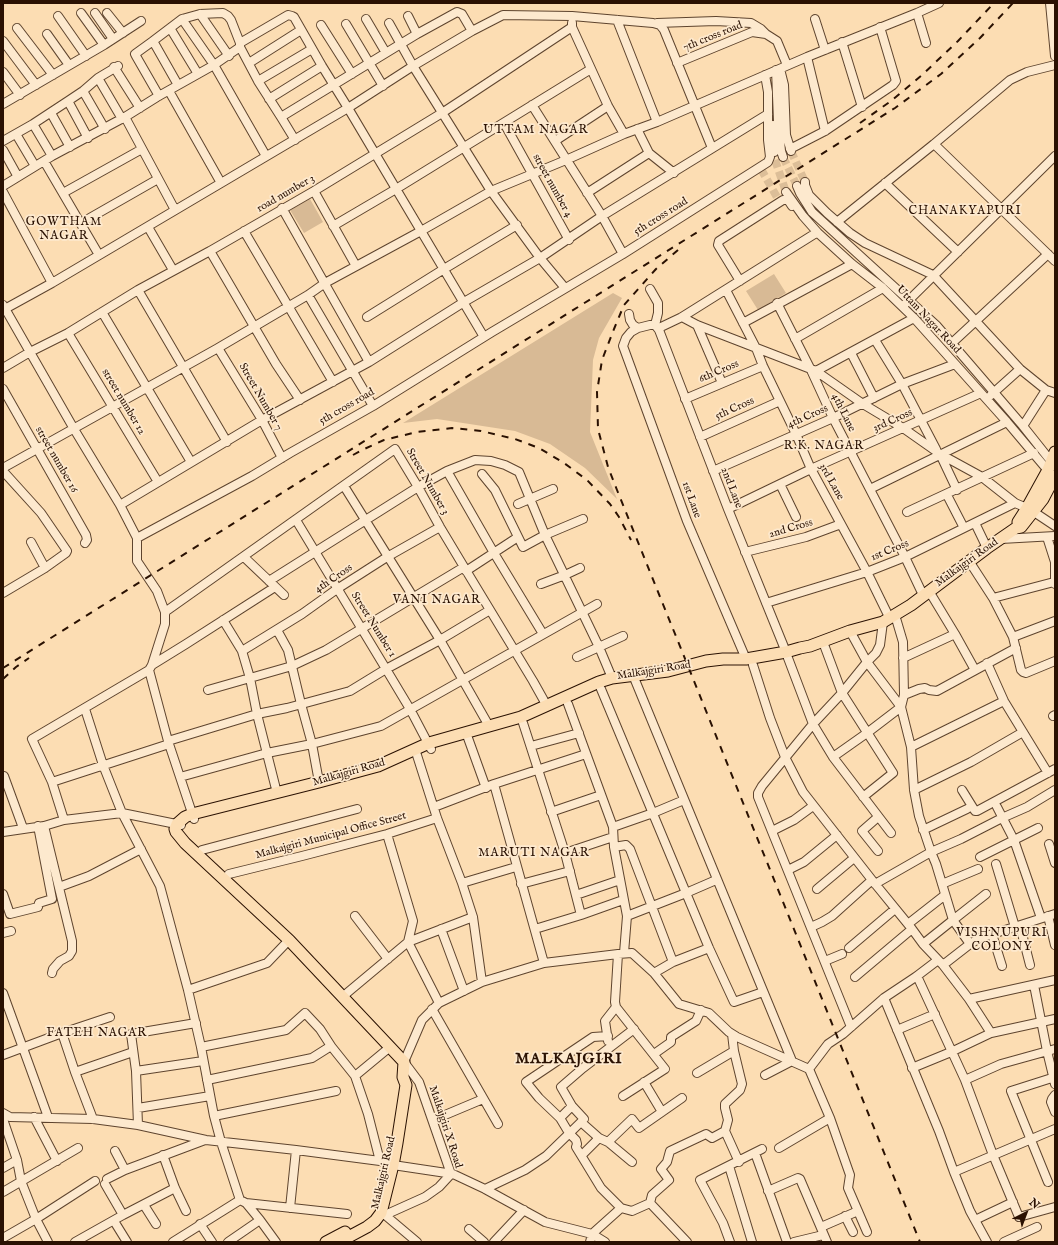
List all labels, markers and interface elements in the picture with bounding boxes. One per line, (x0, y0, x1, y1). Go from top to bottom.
street label: 7th cross road (682, 19, 744, 55)
district label: UTTAM NAGAR (483, 124, 589, 138)
street label: street number 4 (529, 152, 575, 220)
street label: road number 3 (255, 172, 317, 216)
street label: 5th cross road (631, 195, 691, 239)
district label: CHANAKYAPURI (908, 205, 1022, 219)
district label: GOWTHAM NAGAR (26, 216, 102, 244)
street label: Uttam Nagar Road (893, 283, 963, 357)
street label: 6th Cross (697, 358, 741, 386)
street label: Street Number 7 (235, 361, 285, 433)
street label: street number 12 (98, 367, 148, 437)
street label: 5th cross road (317, 386, 377, 428)
street label: 4th Lane (828, 392, 858, 434)
street label: 5th Cross (713, 395, 757, 423)
street label: 4th Cross (786, 402, 830, 432)
street label: 3rd Cross (871, 406, 915, 436)
street label: street number 16 (32, 425, 80, 495)
district label: R.K. NAGAR (784, 440, 864, 454)
street label: Street Number 3 (403, 446, 451, 518)
street label: 3rd Lane (816, 461, 846, 503)
street label: 2nd Lane (717, 466, 745, 510)
street label: 1st Lane (678, 480, 704, 520)
street label: 2nd Cross (768, 516, 814, 542)
street label: Malkajgiri Road (933, 536, 1001, 590)
street label: 1st Cross (869, 537, 911, 565)
street label: 4th Cross (313, 562, 355, 596)
street label: Street Number 1 (348, 590, 398, 660)
district label: VANI NAGAR (393, 594, 481, 608)
street label: Malkajgiri Road (616, 659, 692, 683)
street label: Malkajgiri Road (311, 756, 387, 790)
street label: Malkajgiri Municipal Office Street (254, 810, 408, 862)
district label: MARUTI NAGAR (478, 847, 590, 861)
district label: VISHNUPURI COLONY (956, 927, 1048, 955)
district label: FATEH NAGAR (47, 1027, 147, 1041)
district label: MALKAJGIRI (515, 1051, 623, 1069)
street label: Malkajgiri X Road (425, 1084, 465, 1170)
street label: Malkajgiri Road (369, 1135, 399, 1211)
north arrow (1006, 1193, 1046, 1233)
text: N (1026, 1196, 1042, 1212)

